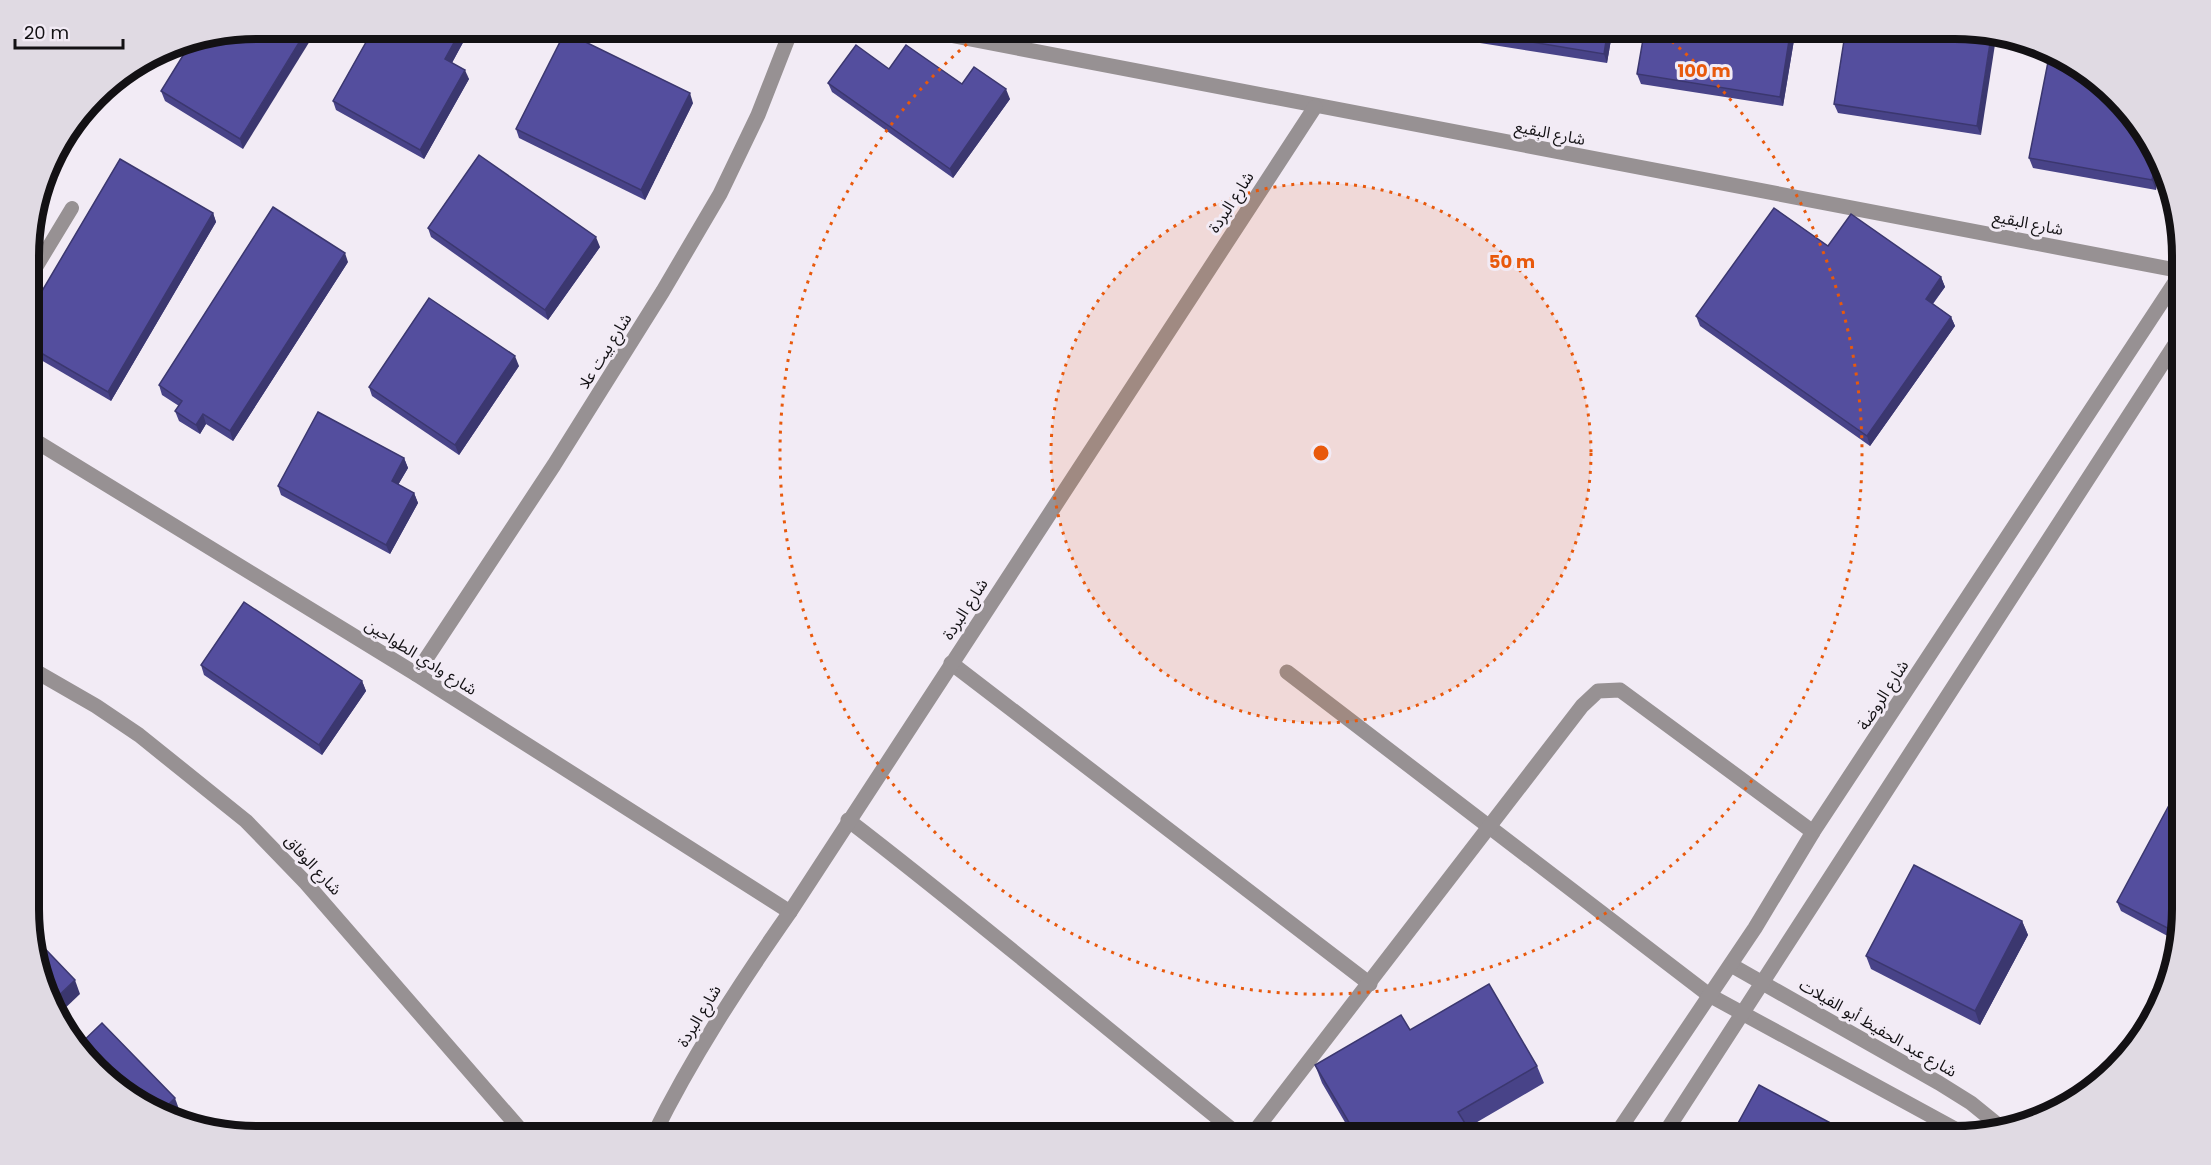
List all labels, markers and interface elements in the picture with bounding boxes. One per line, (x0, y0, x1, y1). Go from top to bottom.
scale bar (15, 12, 123, 50)
text: 20 m (24, 20, 69, 45)
text: 100 m (1677, 58, 1731, 83)
street label: شارع البقيع (1513, 115, 1587, 152)
street label: شارع البردة (1203, 167, 1260, 238)
street label: شارع البقيع (1991, 205, 2065, 242)
text: 50 m (1489, 249, 1535, 274)
street label: شارع بيت علا (573, 309, 638, 394)
centre of rings (1311, 443, 1331, 463)
street label: شارع البردة (937, 574, 994, 645)
street label: شارع وادي الطواحين (360, 613, 481, 702)
street label: شارع الروضة (1852, 656, 1915, 735)
street label: شارع الوفاق (278, 830, 347, 901)
street label: شارع عبد الحفيظ أبو الفيلات (1794, 973, 1961, 1083)
street label: شارع البردة (671, 981, 727, 1052)

